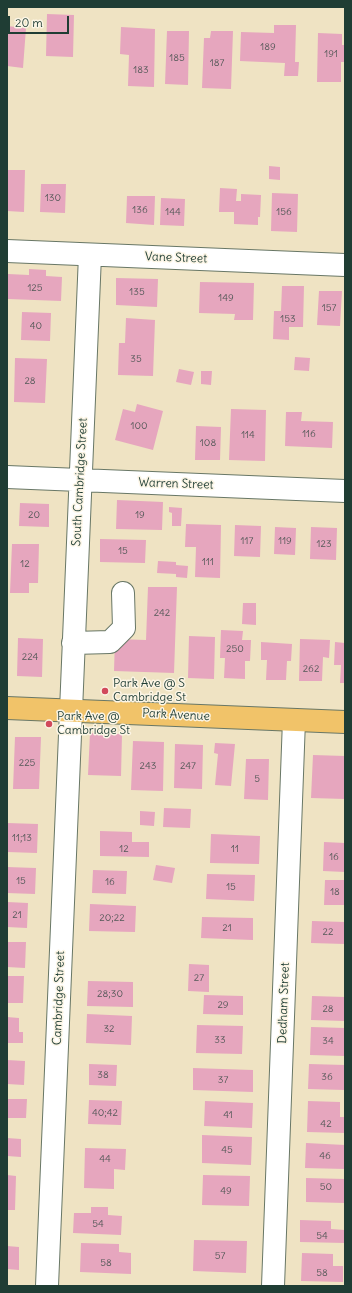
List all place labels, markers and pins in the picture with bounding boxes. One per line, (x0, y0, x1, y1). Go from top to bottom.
place label: Park Ave @ S Cambridge St (113, 677, 186, 705)
marker: Park Ave @ S Cambridge St (100, 686, 110, 696)
place label: Park Ave @ Cambridge St (57, 710, 130, 738)
marker: Park Ave @ Cambridge St (44, 719, 54, 729)

